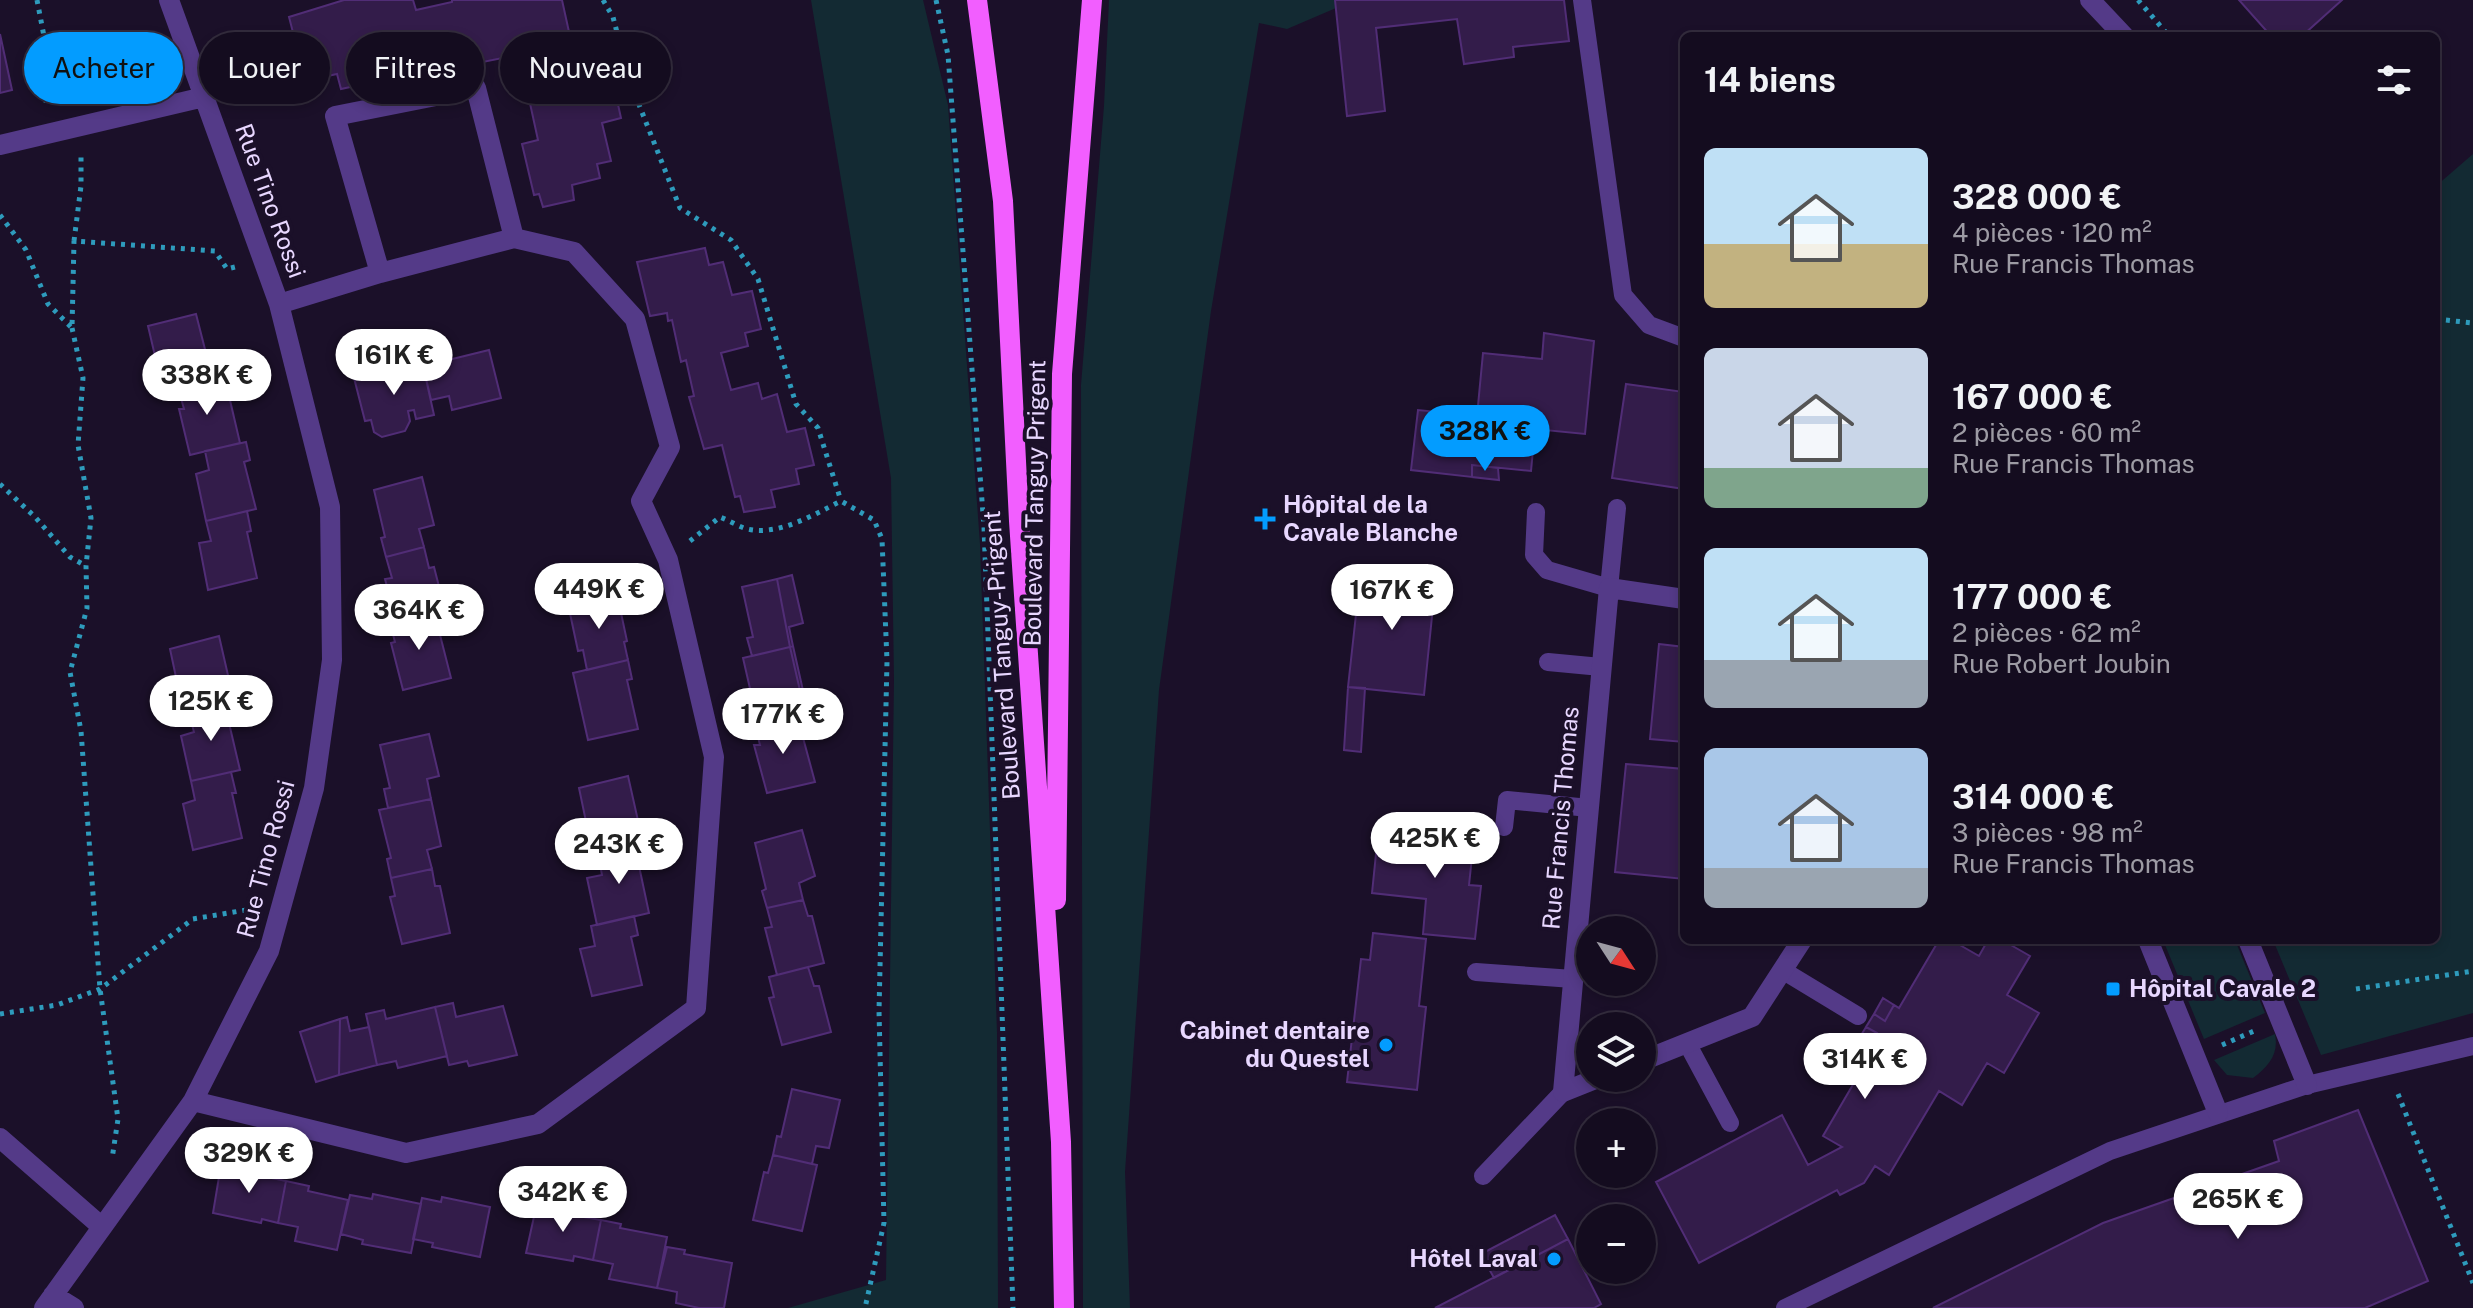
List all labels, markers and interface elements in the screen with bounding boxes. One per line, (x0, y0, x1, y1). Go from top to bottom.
chip: Acheter (24, 32, 183, 104)
chip: Louer (199, 32, 330, 104)
chip: Filtres (346, 32, 484, 104)
chip: Nouveau (500, 32, 671, 104)
icon: filters (2372, 58, 2416, 102)
text: 14 biens (1704, 60, 1836, 100)
street label: Rue Tino Rossi (230, 120, 312, 282)
text: 328 000 € (1952, 177, 2122, 217)
icon: home (1768, 180, 1864, 276)
text: 4 pièces · 120 m² (1952, 217, 2152, 248)
text: Rue Francis Thomas (1952, 248, 2195, 279)
pin: 161K € (329, 329, 459, 397)
text: 161K € (354, 339, 434, 370)
pin: 338K € (142, 349, 272, 417)
text: 338K € (160, 359, 254, 390)
street label: Boulevard Tanguy Prigent (1018, 359, 1050, 647)
text: 167 000 € (1952, 377, 2113, 417)
icon: home (1768, 380, 1864, 476)
pin: 328K € (1420, 405, 1550, 473)
text: 328K € (1439, 415, 1531, 446)
text: 2 pièces · 60 m² (1952, 417, 2141, 448)
text: Rue Francis Thomas (1952, 448, 2195, 479)
place label: Hôpital de la Cavale Blanche (1283, 490, 1458, 546)
marker: Hôpital de la Cavale Blanche (1254, 508, 1276, 530)
street label: Boulevard Tanguy-Prigent (977, 510, 1025, 801)
pin: 449K € (534, 563, 664, 631)
pin: 167K € (1327, 564, 1457, 632)
text: 449K € (553, 573, 645, 604)
text: 167K € (1349, 574, 1435, 605)
text: 177 000 € (1952, 577, 2112, 617)
icon: home (1768, 580, 1864, 676)
pin: 364K € (354, 584, 484, 652)
text: 364K € (373, 594, 465, 625)
text: 2 pièces · 62 m² (1952, 617, 2141, 648)
text: Rue Robert Joubin (1952, 648, 2171, 679)
pin: 125K € (146, 675, 276, 743)
text: 125K € (168, 685, 254, 716)
pin: 177K € (718, 688, 848, 756)
text: 177K € (740, 698, 826, 729)
street label: Rue Francis Thomas (1536, 705, 1584, 931)
street label: Rue Tino Rossi (231, 777, 300, 941)
text: 314 000 € (1952, 777, 2114, 817)
icon: home (1768, 780, 1864, 876)
pin: 425K € (1370, 812, 1500, 880)
text: 3 pièces · 98 m² (1952, 817, 2143, 848)
pin: 243K € (554, 818, 684, 886)
text: 425K € (1389, 822, 1481, 853)
text: 243K € (573, 828, 665, 859)
text: Rue Francis Thomas (1952, 848, 2195, 879)
north arrow (1576, 916, 1656, 996)
map controls (1576, 916, 1656, 1284)
place label: Hôpital Cavale 2 (2129, 974, 2316, 1002)
marker: Hôpital Cavale 2 (2104, 980, 2122, 998)
button: layers (1576, 1012, 1656, 1092)
place label: Cabinet dentaire du Questel (1180, 1016, 1370, 1072)
pin: 314K € (1800, 1033, 1930, 1101)
marker: Cabinet dentaire du Questel (1377, 1036, 1395, 1054)
text: 314K € (1822, 1043, 1908, 1074)
button: + (1576, 1108, 1656, 1188)
pin: 329K € (184, 1127, 314, 1195)
text: 329K € (203, 1137, 295, 1168)
pin: 342K € (498, 1166, 628, 1234)
pin: 265K € (2173, 1173, 2303, 1241)
text: 342K € (517, 1176, 609, 1207)
text: 265K € (2192, 1183, 2284, 1214)
button: − (1576, 1204, 1656, 1284)
place label: Hôtel Laval (1409, 1244, 1538, 1272)
marker: Hôtel Laval (1545, 1250, 1563, 1268)

